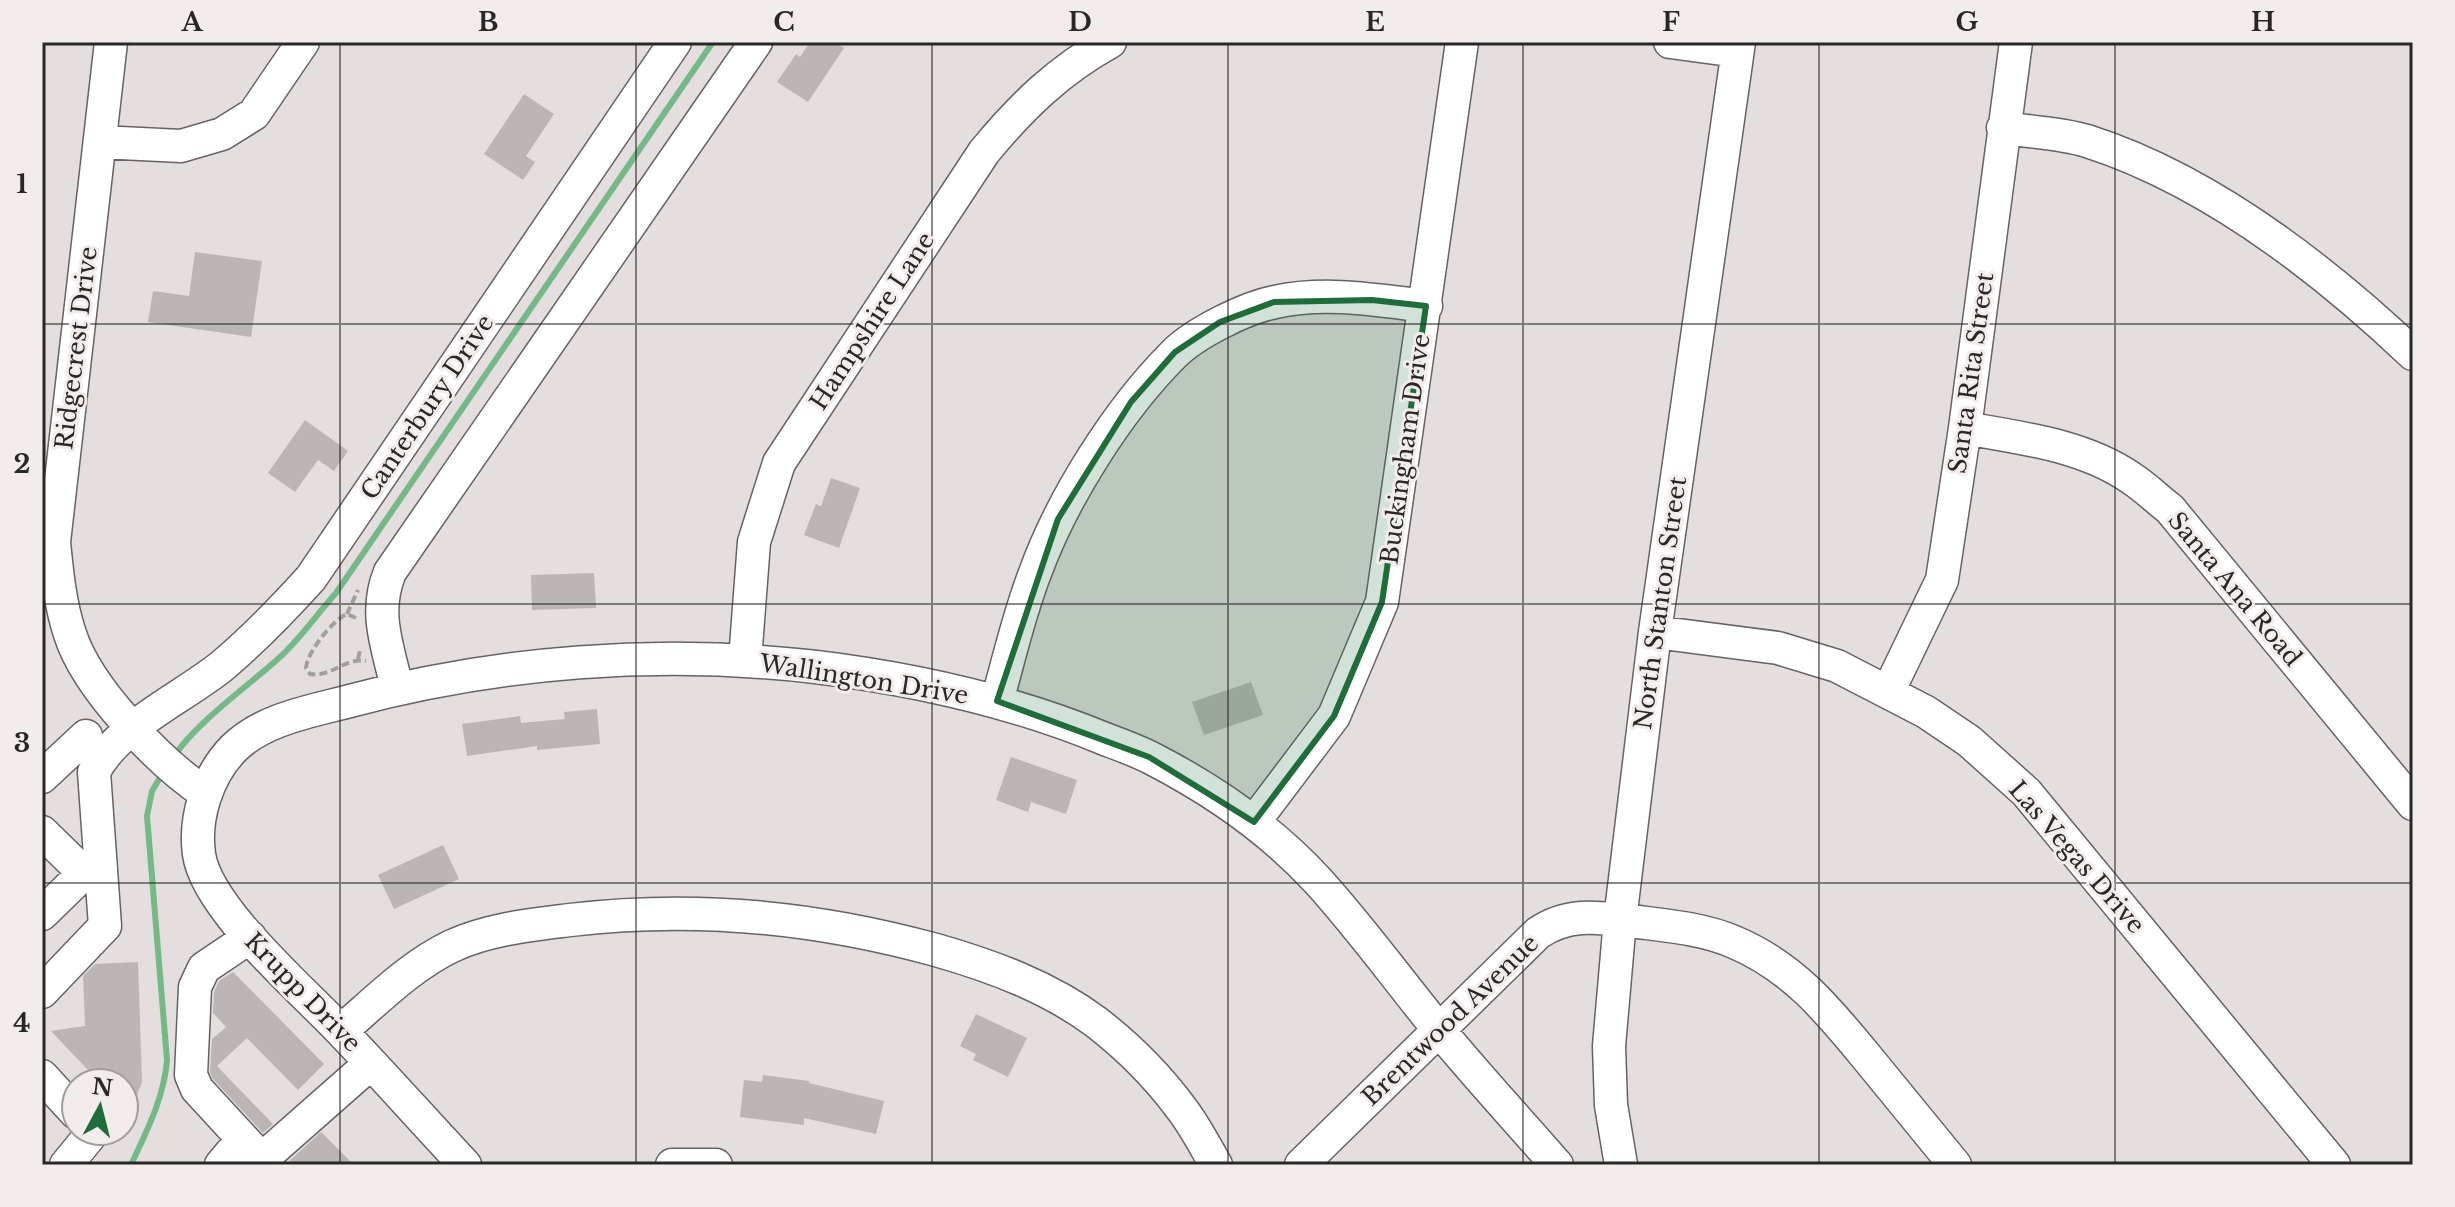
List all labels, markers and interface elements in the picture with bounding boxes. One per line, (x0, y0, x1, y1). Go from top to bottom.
text: A (180, 6, 203, 38)
text: B (478, 6, 498, 38)
text: C (773, 6, 795, 38)
text: D (1068, 6, 1092, 38)
text: E (1365, 6, 1385, 38)
text: F (1662, 6, 1680, 38)
text: G (1956, 6, 1979, 38)
text: H (2251, 6, 2275, 38)
text: 1 (16, 168, 28, 200)
street label: Hampshire Lane (804, 227, 940, 415)
street label: Ridgecrest Drive (49, 245, 103, 451)
street label: Santa Rita Street (1943, 271, 1999, 475)
street label: Canterbury Drive (354, 309, 500, 505)
street label: Buckingham Drive (1374, 332, 1436, 566)
text: 2 (14, 448, 30, 480)
street label: North Stanton Street (1628, 475, 1692, 731)
street label: Santa Ana Road (2162, 506, 2308, 672)
street label: Wallington Drive (757, 648, 970, 710)
text: 3 (14, 727, 30, 759)
street label: Las Vegas Drive (2003, 775, 2151, 939)
street label: Krupp Drive (239, 926, 367, 1058)
street label: Brentwood Avenue (1356, 928, 1544, 1112)
text: 4 (13, 1007, 31, 1039)
north arrow (60, 1067, 140, 1147)
text: N (90, 1073, 115, 1102)

